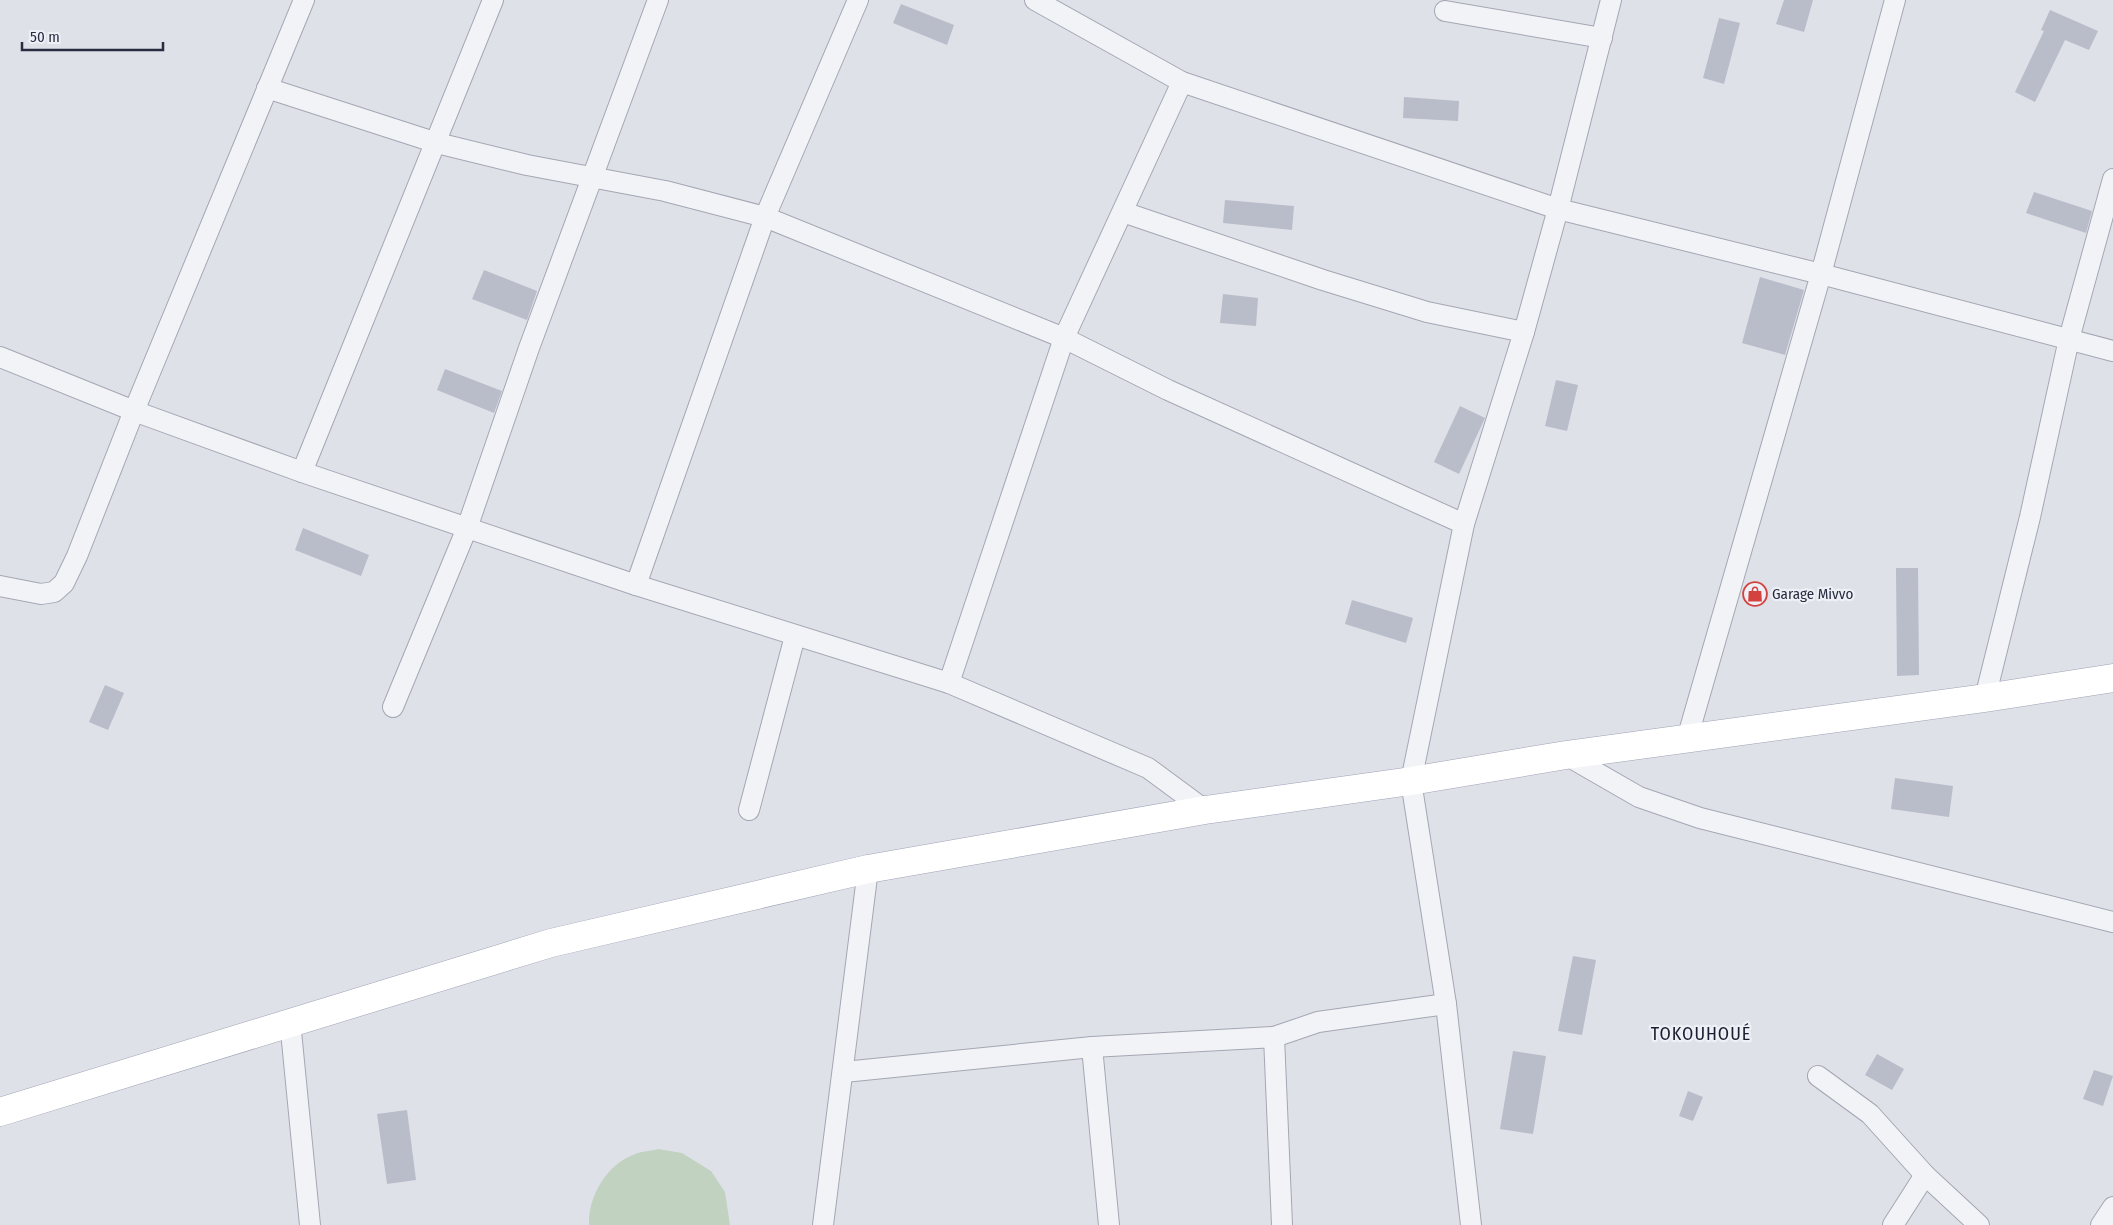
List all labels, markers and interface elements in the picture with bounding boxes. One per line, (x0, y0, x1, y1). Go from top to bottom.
scale bar (22, 20, 164, 52)
text: 50 m (30, 28, 60, 46)
shop icon: Garage Mivvo (1742, 581, 1768, 607)
place label: Garage Mivvo (1772, 585, 1853, 603)
district label: TOKOUHOUÉ (1651, 1022, 1751, 1045)

